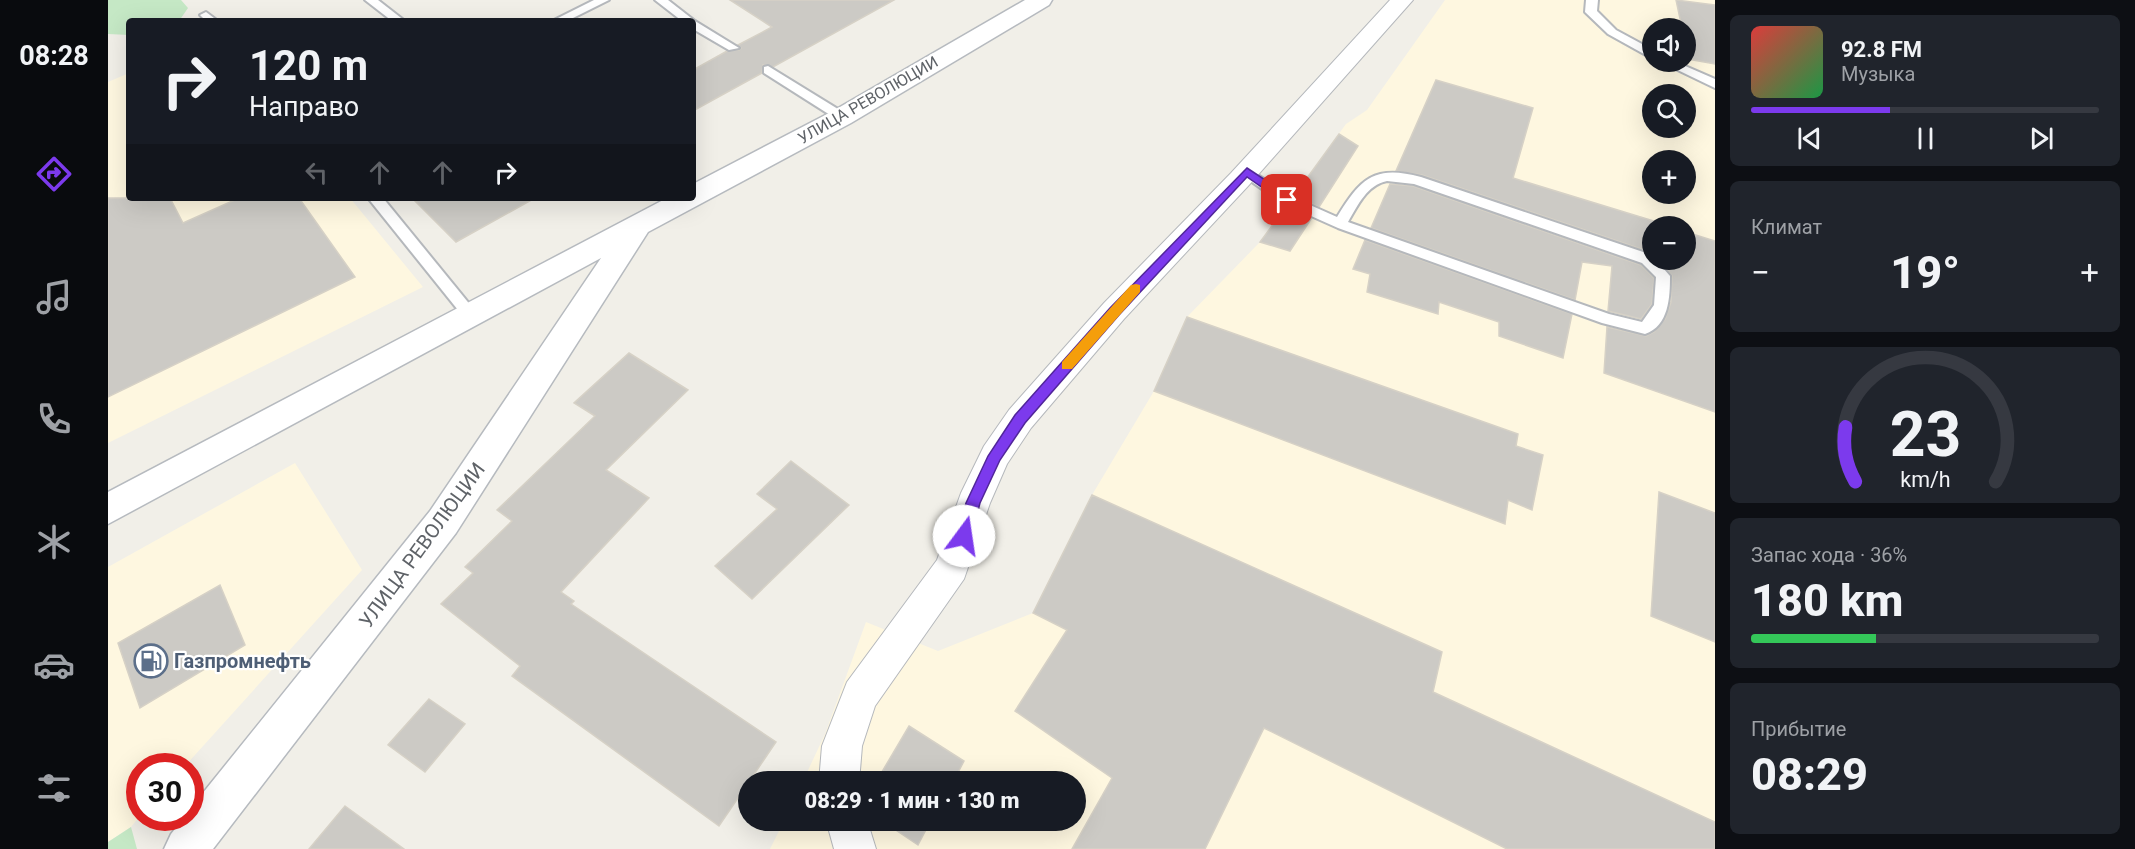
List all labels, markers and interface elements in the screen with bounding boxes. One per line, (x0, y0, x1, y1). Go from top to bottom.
map controls (1642, 18, 1696, 270)
button: sound (1642, 18, 1696, 72)
text: 92.8 FM (1841, 37, 1922, 62)
text: 08:28 (19, 40, 89, 72)
text: 120 m (249, 41, 368, 90)
icon: right (150, 42, 228, 120)
street label: УЛИЦА РЕВОЛЮЦИИ (795, 52, 941, 148)
text: Музыка (1841, 62, 1915, 86)
button: search (1642, 84, 1696, 138)
text: Направо (249, 91, 359, 123)
icon: previous (1793, 122, 1826, 155)
icon: pause (1909, 122, 1942, 155)
icon: next (2025, 122, 2058, 155)
button: + (1642, 150, 1696, 204)
icon: directions (33, 153, 75, 195)
icon: left (300, 156, 333, 189)
icon: ahead (363, 156, 396, 189)
icon: ahead (426, 156, 459, 189)
icon: right (489, 156, 522, 189)
pin (1261, 174, 1312, 225)
icon: arrive (1270, 183, 1303, 216)
text: Климат (1751, 215, 1822, 239)
button: − (1642, 216, 1696, 270)
text: 19° (1890, 246, 1960, 299)
text: − (1751, 253, 1770, 292)
text: + (2080, 253, 2099, 292)
icon: music (33, 276, 75, 318)
icon: phone (33, 398, 75, 440)
text: 23 (1889, 398, 1961, 471)
street label: УЛИЦА РЕВОЛЮЦИИ (354, 458, 490, 632)
text: km/h (1900, 467, 1950, 492)
position arrow (932, 504, 996, 568)
icon: climate (33, 521, 75, 563)
text: Запас хода · 36% (1751, 543, 1907, 567)
text: 180 km (1751, 574, 1903, 627)
fuel station icon: Газпромнефть (133, 643, 169, 679)
icon: car (33, 644, 75, 686)
place label: Газпромнефть (174, 649, 311, 673)
text: Прибытие (1751, 717, 1846, 741)
text: 08:29 (1751, 748, 1868, 801)
speed limit sign: 30 (126, 753, 204, 831)
icon: filters (33, 767, 75, 809)
text: 08:29 · 1 мин · 130 m (804, 788, 1020, 813)

